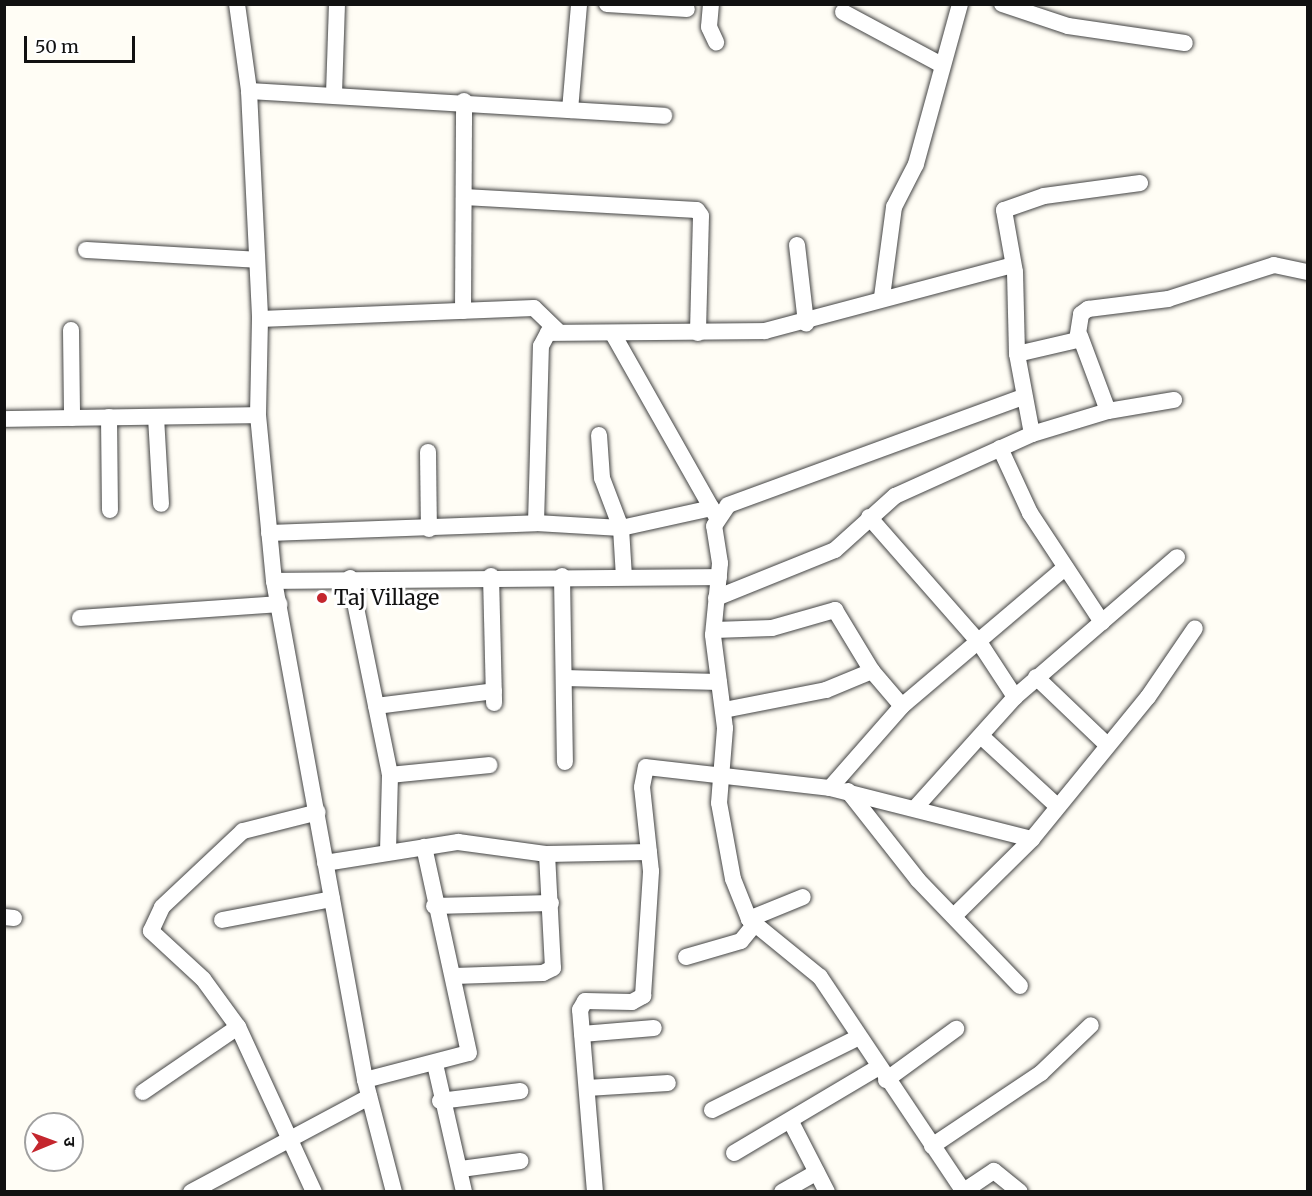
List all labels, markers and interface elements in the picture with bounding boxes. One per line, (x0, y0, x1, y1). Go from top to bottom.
scale bar (27, 24, 138, 62)
text: 50 m (35, 35, 79, 58)
place label: Taj Village (334, 585, 439, 611)
marker: Taj Village (315, 591, 329, 605)
north arrow (24, 1112, 84, 1172)
text: उ (60, 1137, 80, 1147)

